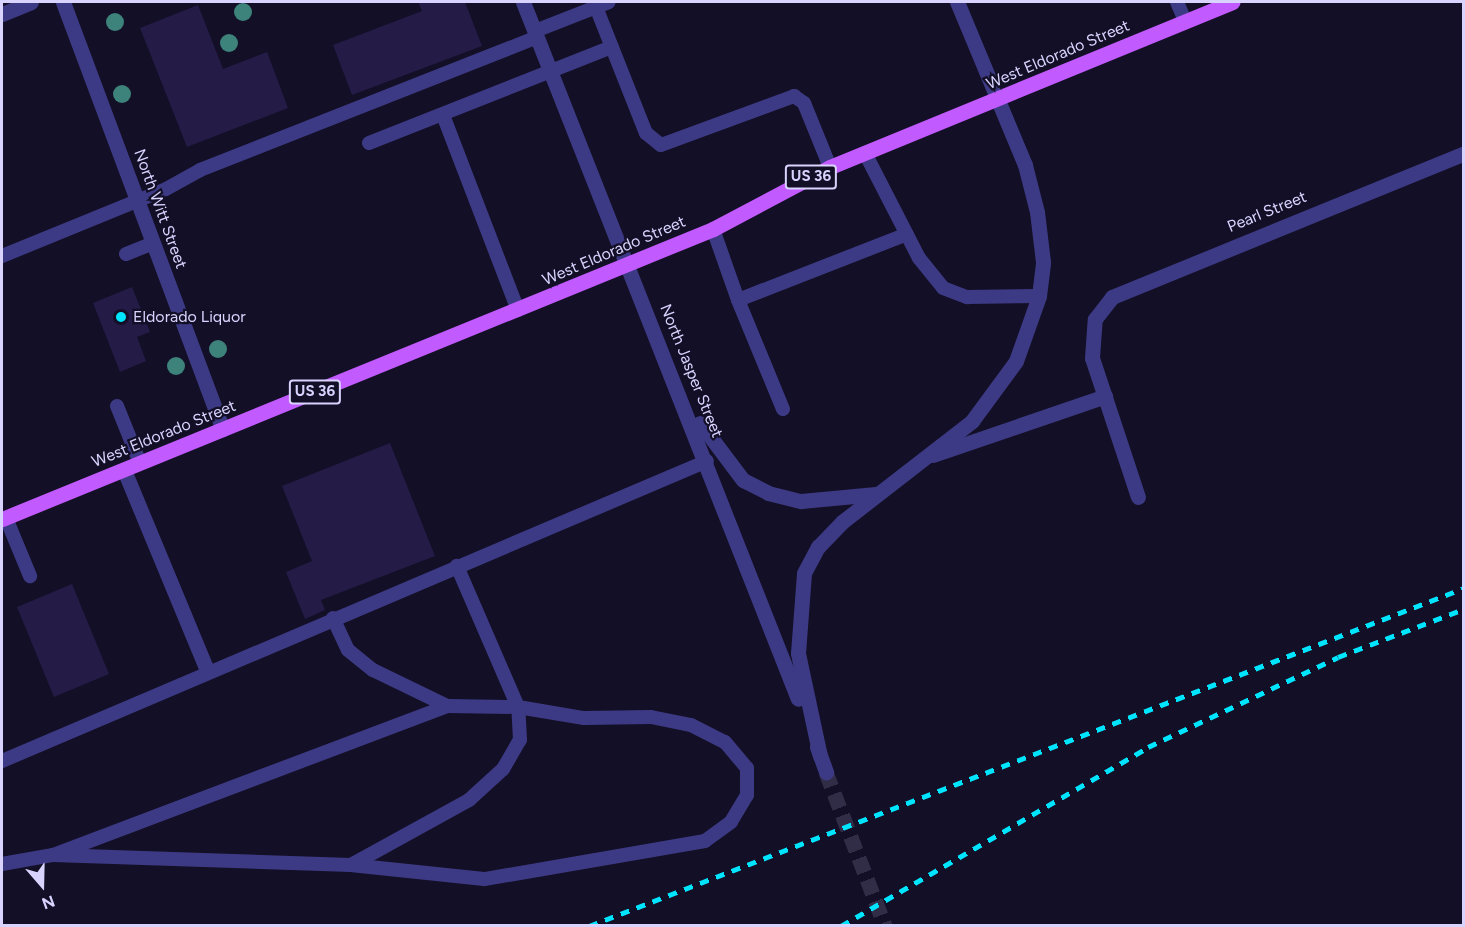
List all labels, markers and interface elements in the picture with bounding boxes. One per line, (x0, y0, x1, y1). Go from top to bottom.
street label: West Eldorado Street (984, 16, 1132, 94)
street label: North Witt Street (129, 147, 191, 271)
road number: US 36 (784, 165, 838, 189)
street label: Pearl Street (1225, 187, 1309, 237)
street label: West Eldorado Street (540, 212, 688, 290)
street label: North Jasper Street (655, 301, 727, 441)
place label: Eldorado Liquor (133, 307, 246, 327)
marker: Eldorado Liquor (114, 310, 128, 324)
road number: US 36 (288, 380, 342, 404)
street label: West Eldorado Street (89, 396, 239, 472)
north arrow (12, 855, 72, 915)
text: N (39, 891, 57, 913)

